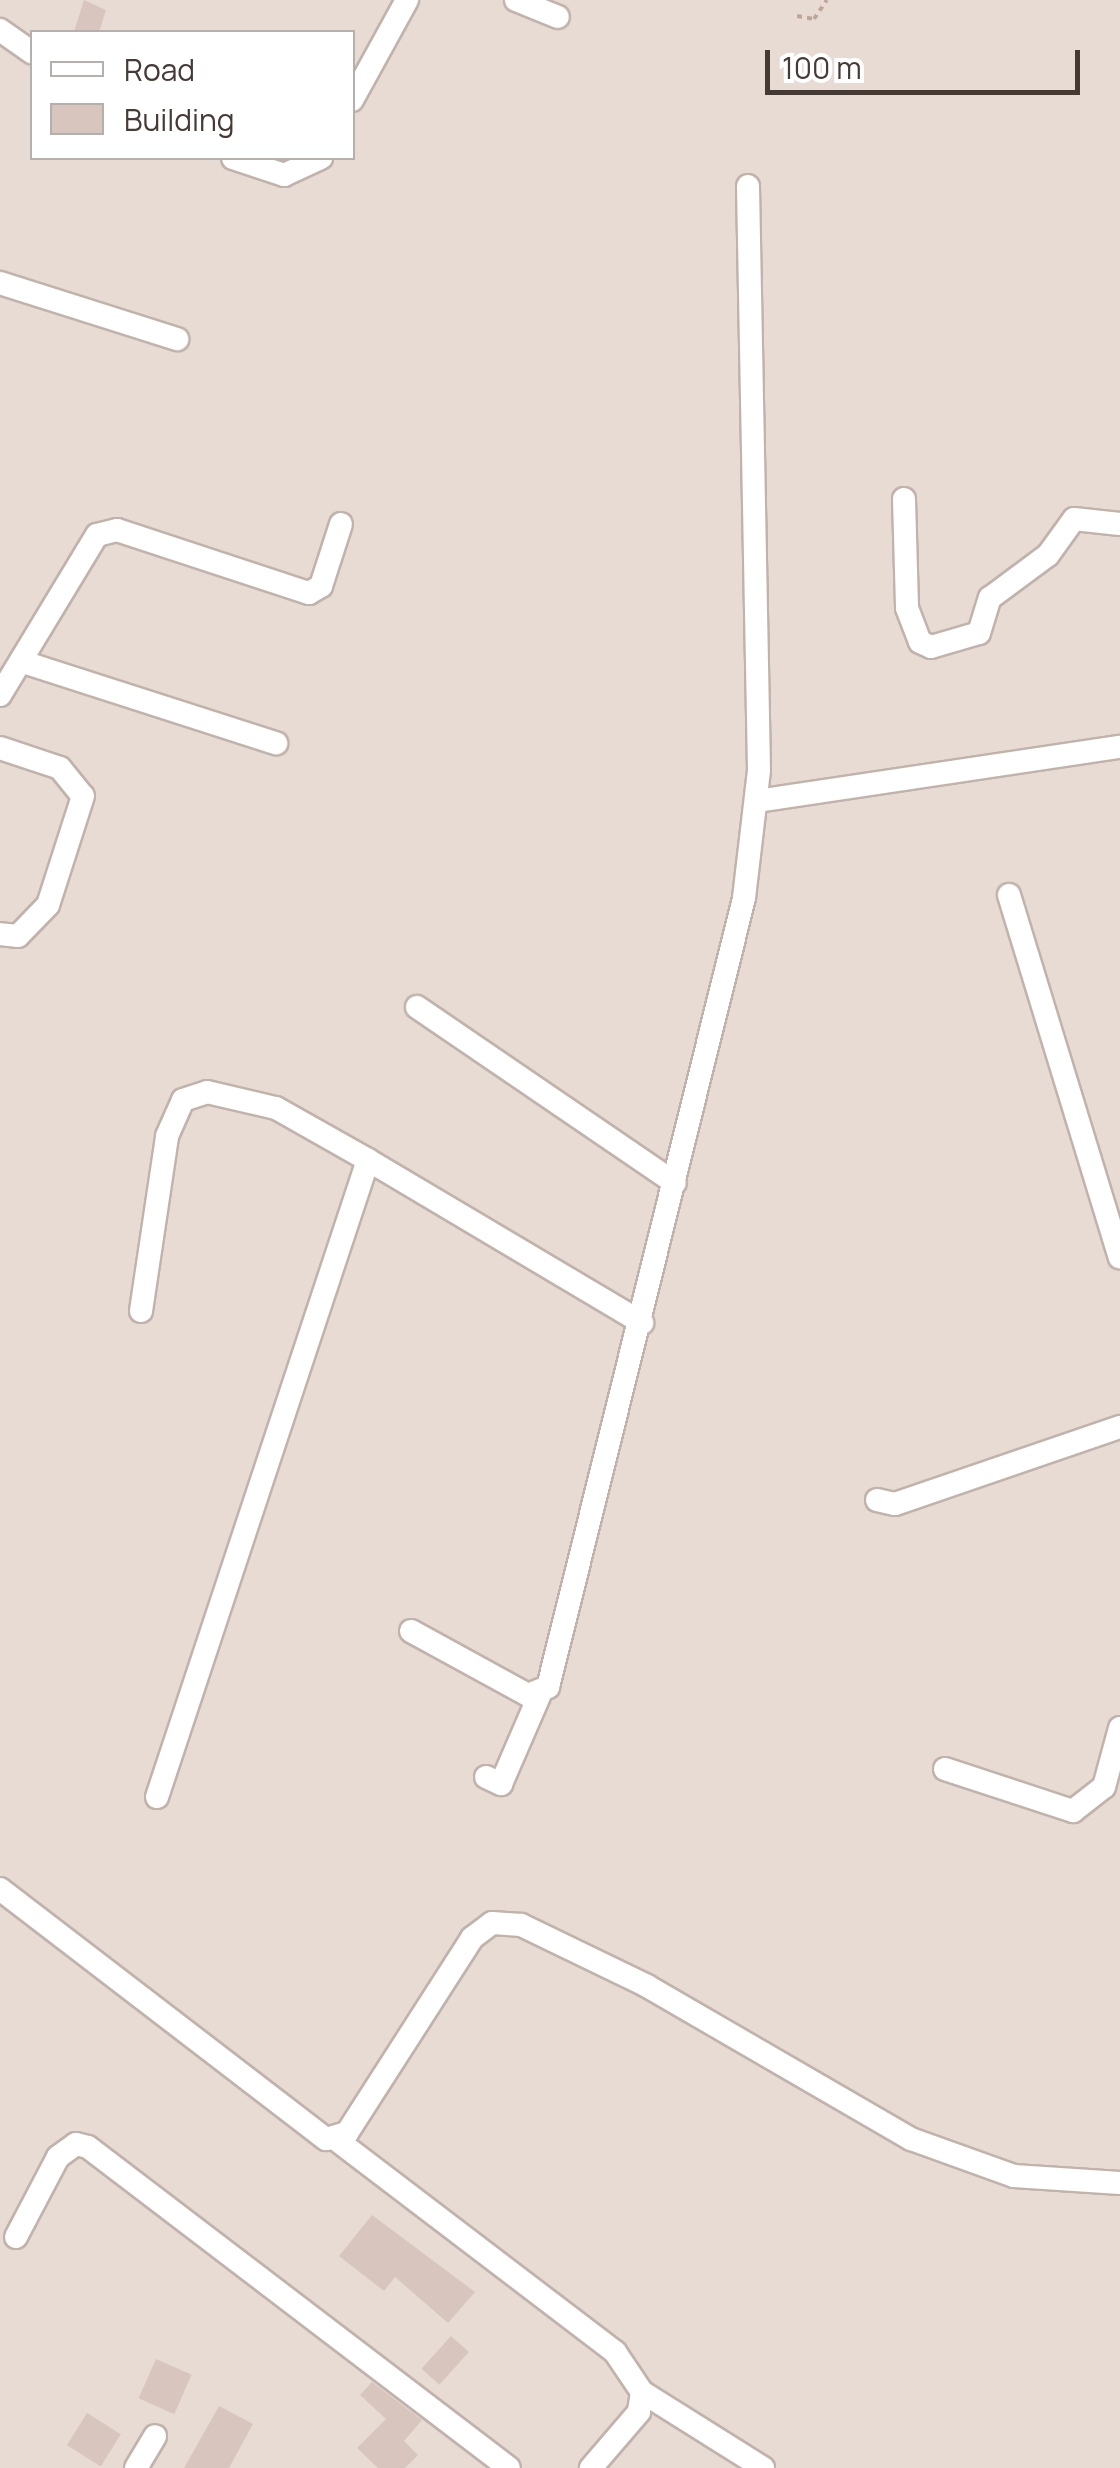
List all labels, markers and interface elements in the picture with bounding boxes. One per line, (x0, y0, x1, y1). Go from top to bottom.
legend (30, 30, 355, 160)
scale bar (770, 30, 1085, 92)
text: 100 m (782, 47, 862, 88)
text: Road (124, 49, 195, 90)
text: Building (124, 99, 235, 140)

